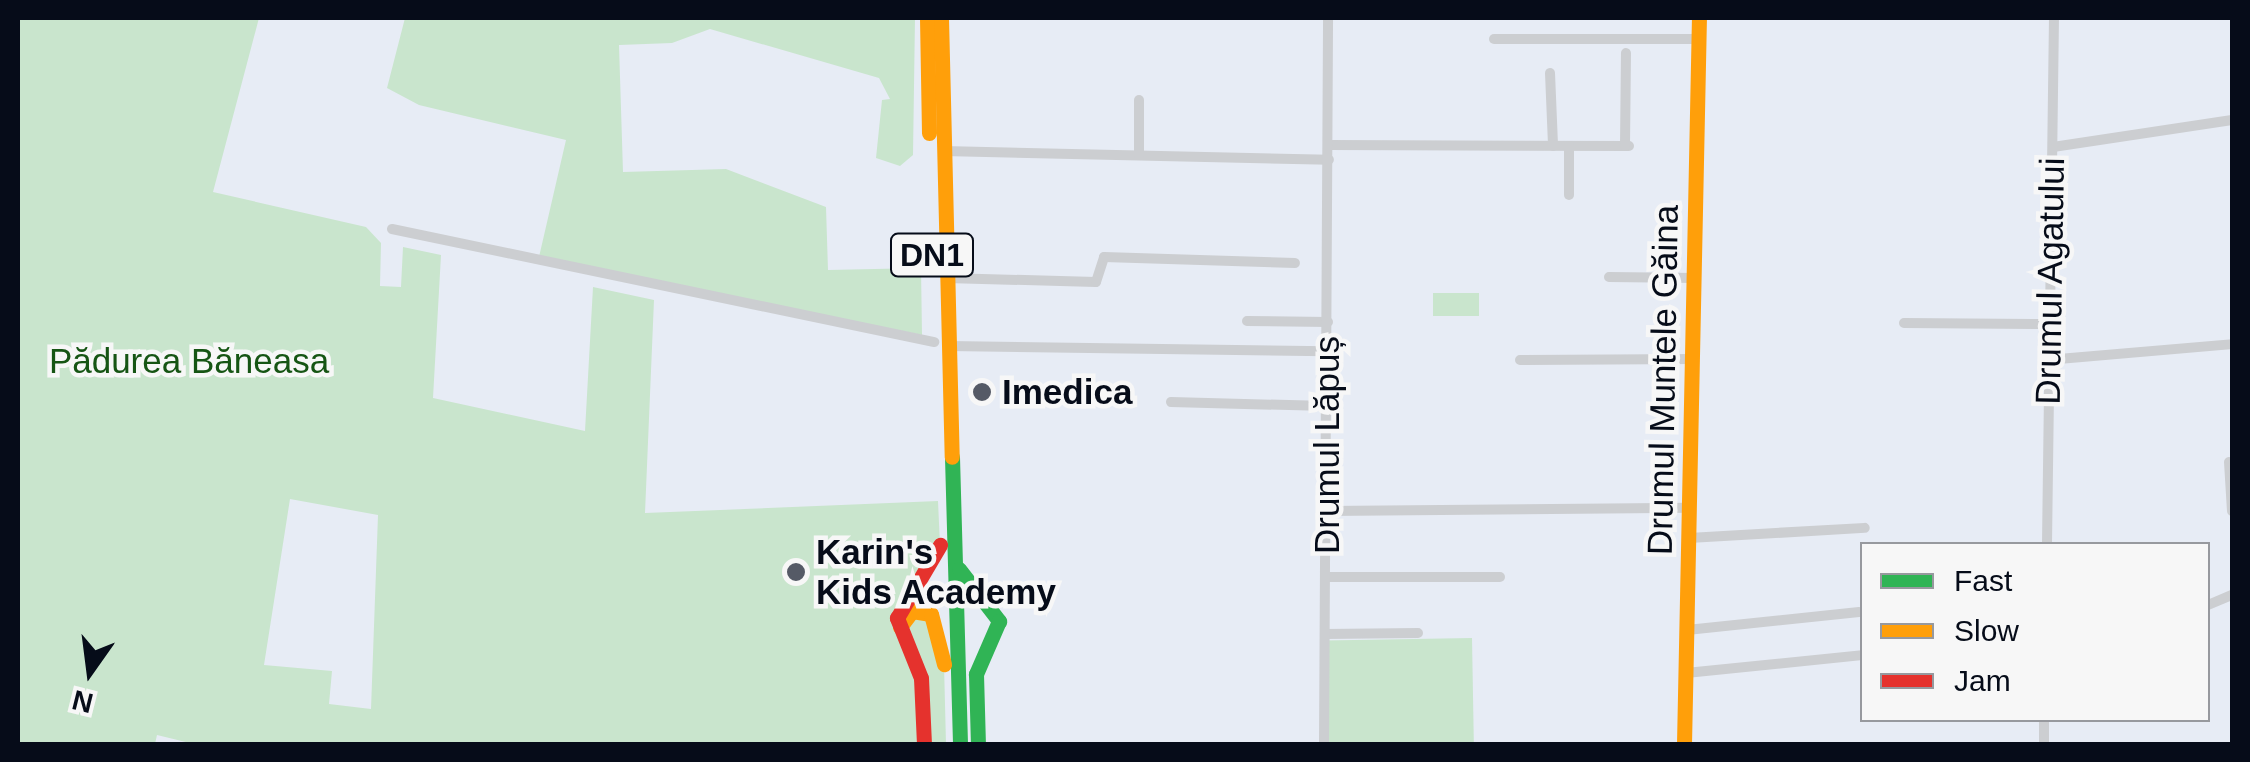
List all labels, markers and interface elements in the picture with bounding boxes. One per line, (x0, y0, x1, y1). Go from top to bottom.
street label: Drumul Agatului (2027, 156, 2073, 406)
street label: Drumul Muntele Găina (1639, 205, 1687, 555)
road number: DN1 (890, 228, 974, 282)
street label: Drumul Lăpuș (1306, 336, 1348, 554)
park label: Pădurea Băneasa (49, 340, 329, 382)
place label: Imedica (1002, 371, 1132, 413)
marker: Imedica (971, 381, 993, 403)
place label: Karin's Kids Academy (816, 531, 1057, 613)
legend (1860, 542, 2210, 722)
marker: Karin's Kids Academy (785, 561, 807, 583)
text: Fast (1954, 564, 2012, 597)
text: Slow (1954, 614, 2019, 647)
north arrow (40, 622, 140, 722)
text: Jam (1954, 664, 2011, 697)
text: N (69, 684, 96, 719)

